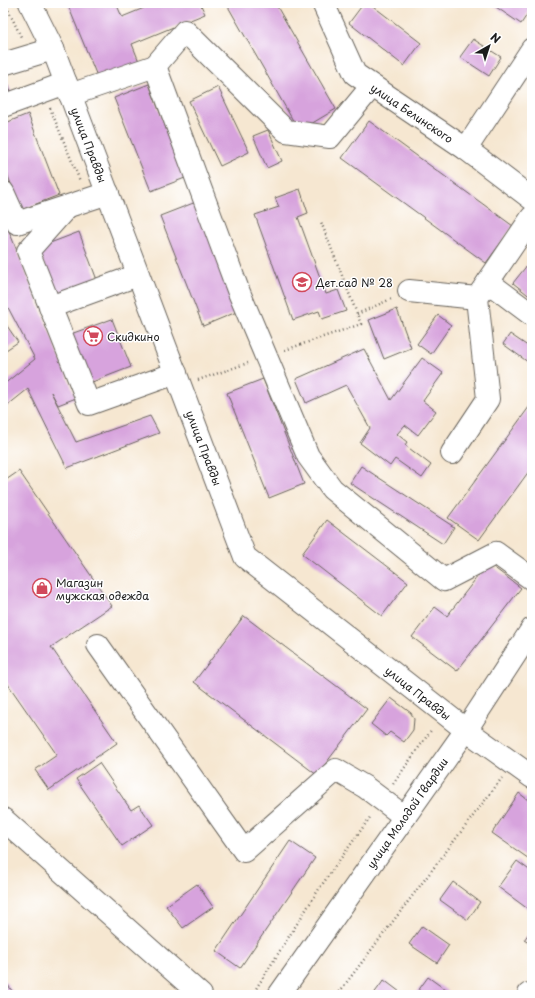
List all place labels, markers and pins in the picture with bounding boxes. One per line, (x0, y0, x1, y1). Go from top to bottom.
school or university icon: Дет.сад № 28 (291, 271, 313, 293)
place label: Дет.сад № 28 (315, 274, 393, 291)
supermarket icon: Скидкино (82, 325, 104, 347)
place label: Скидкино (107, 328, 160, 345)
place label: Магазин мужская одежда (56, 574, 149, 604)
shop icon: Магазин мужская одежда (31, 577, 53, 599)

